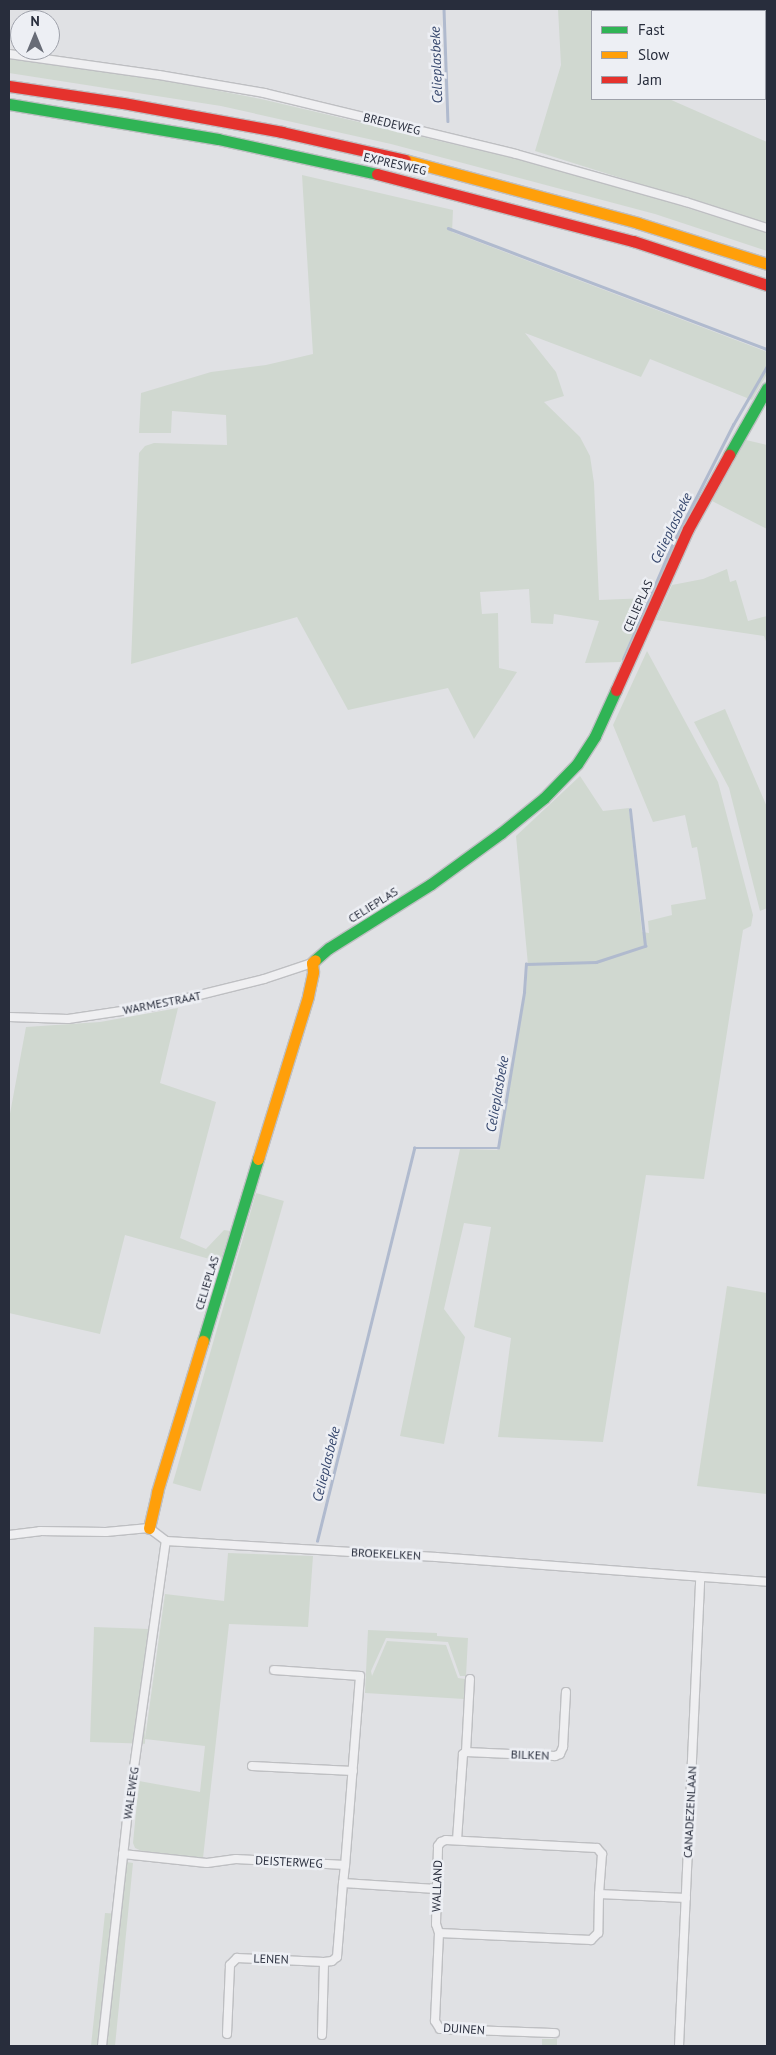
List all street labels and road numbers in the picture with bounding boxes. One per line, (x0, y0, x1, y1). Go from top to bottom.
street label: BREDEWEG (362, 110, 422, 138)
street label: EXPRESWEG (362, 150, 428, 178)
street label: CELIEPLAS (620, 578, 656, 634)
street label: CELIEPLAS (346, 884, 400, 926)
street label: WARMESTRAAT (122, 988, 202, 1018)
street label: CELIEPLAS (192, 1254, 222, 1312)
street label: BROEKELKEN (351, 1545, 421, 1563)
street label: BILKEN (510, 1747, 550, 1763)
street label: WALEWEG (120, 1766, 142, 1820)
street label: CANADEZENLAAN (680, 1766, 700, 1858)
street label: DEISTERWEG (255, 1853, 323, 1871)
street label: WALLAND (429, 1860, 445, 1912)
street label: LENEN (253, 1951, 289, 1967)
street label: DUINEN (443, 2020, 485, 2038)

